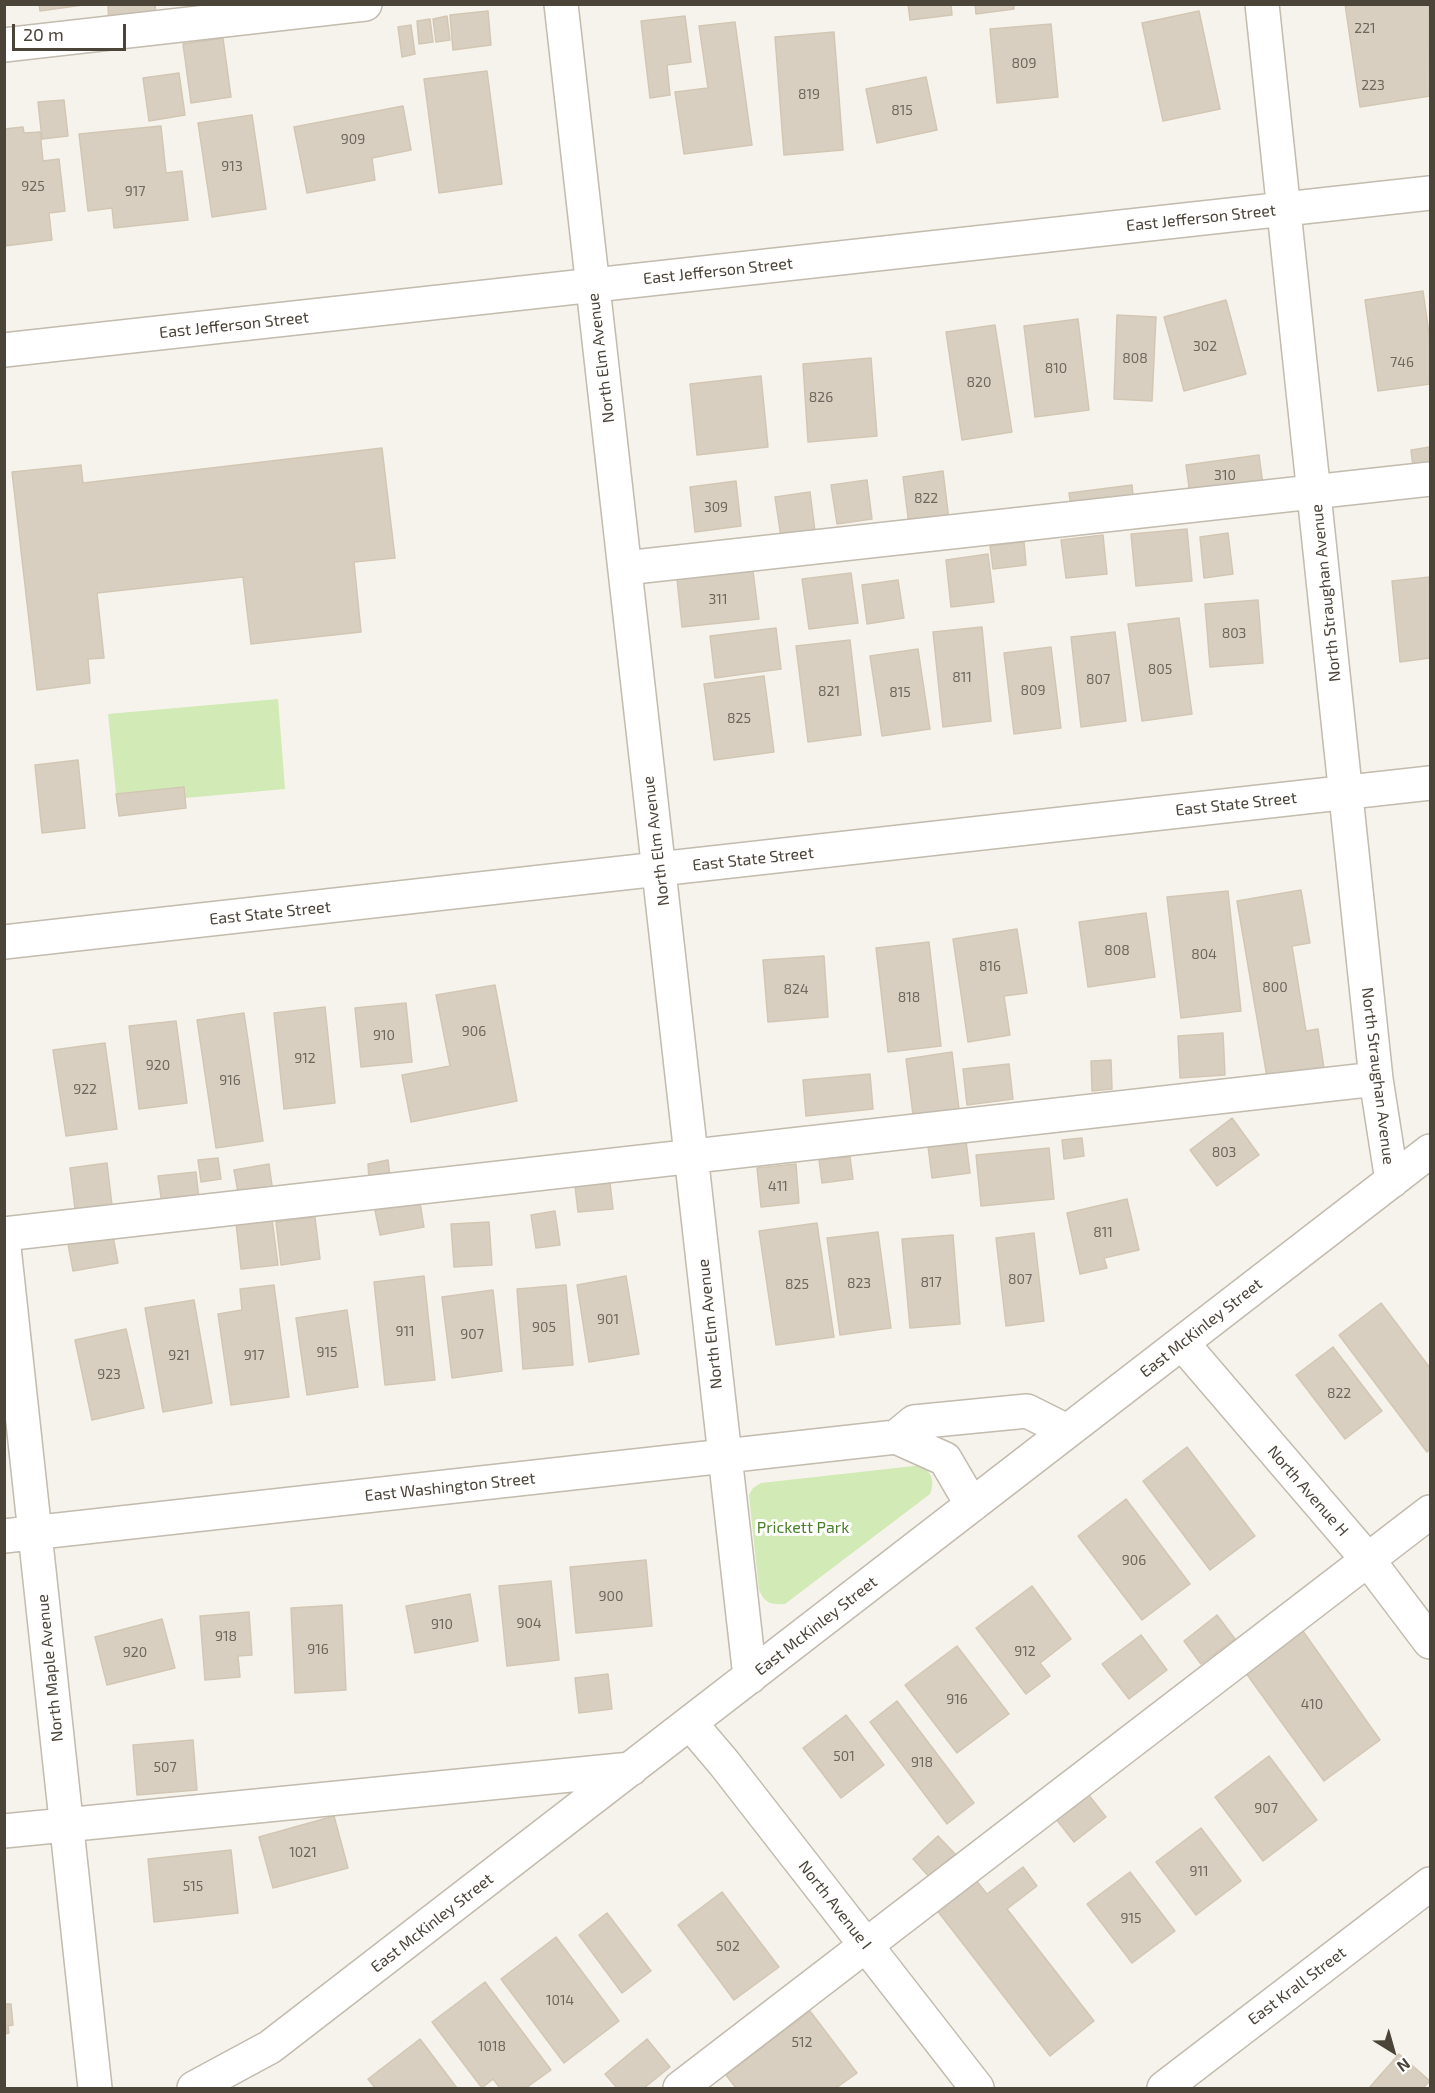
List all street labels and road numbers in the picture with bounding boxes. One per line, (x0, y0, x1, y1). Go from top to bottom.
street label: East Jefferson Street (1125, 201, 1277, 235)
street label: East Jefferson Street (642, 254, 794, 288)
street label: North Elm Avenue (584, 292, 618, 424)
street label: East Jefferson Street (158, 308, 310, 342)
street label: North Straughan Avenue (1307, 503, 1345, 683)
street label: North Elm Avenue (639, 775, 673, 907)
street label: East State Street (1174, 788, 1298, 820)
street label: East State Street (691, 843, 815, 875)
street label: East State Street (208, 897, 332, 929)
street label: North Straughan Avenue (1358, 986, 1398, 1166)
street label: North Elm Avenue (694, 1258, 726, 1390)
street label: East McKinley Street (1136, 1274, 1266, 1382)
street label: North Avenue H (1263, 1442, 1353, 1540)
street label: East Washington Street (364, 1468, 536, 1506)
street label: East McKinley Street (751, 1572, 881, 1680)
street label: North Maple Avenue (33, 1593, 67, 1743)
street label: North Avenue I (794, 1857, 876, 1953)
street label: East McKinley Street (367, 1869, 497, 1977)
street label: East Krall Street (1244, 1943, 1350, 2029)

